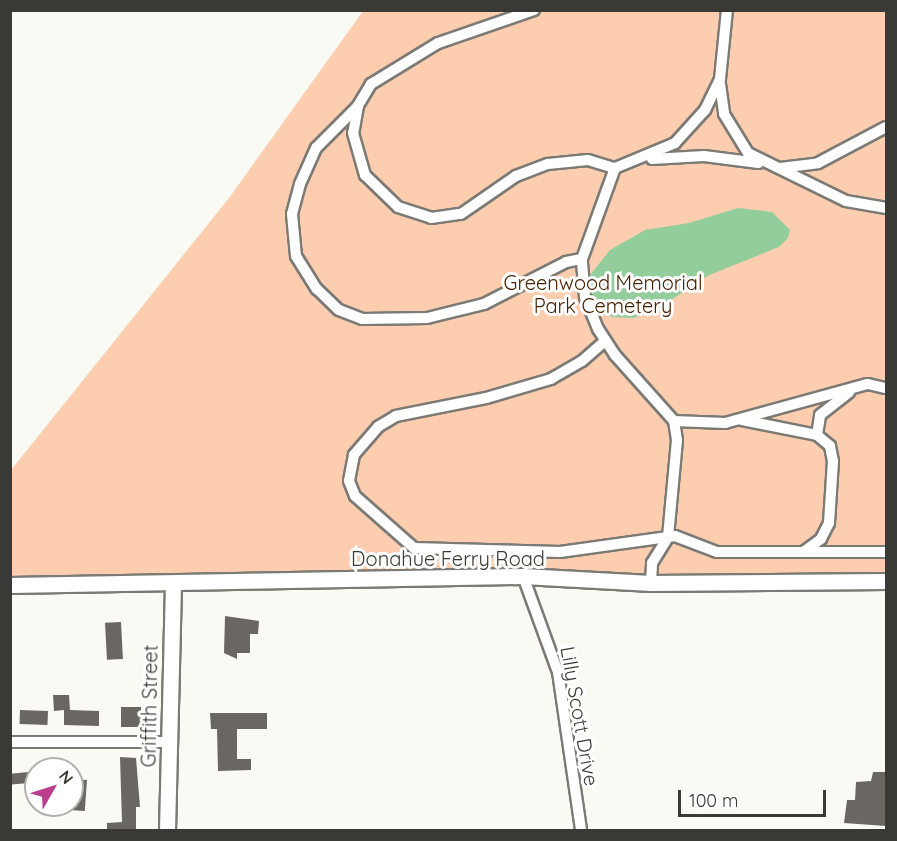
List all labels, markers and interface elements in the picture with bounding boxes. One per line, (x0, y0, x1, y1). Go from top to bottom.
park label: Greenwood Memorial Park Cemetery (504, 270, 702, 317)
street label: Donahue Ferry Road (351, 546, 545, 570)
street label: Griffith Street (136, 644, 162, 768)
street label: Lilly Scott Drive (556, 644, 604, 788)
north arrow (24, 757, 84, 817)
text: N (55, 766, 78, 788)
scale bar (681, 778, 830, 816)
text: 100 m (689, 789, 738, 812)

